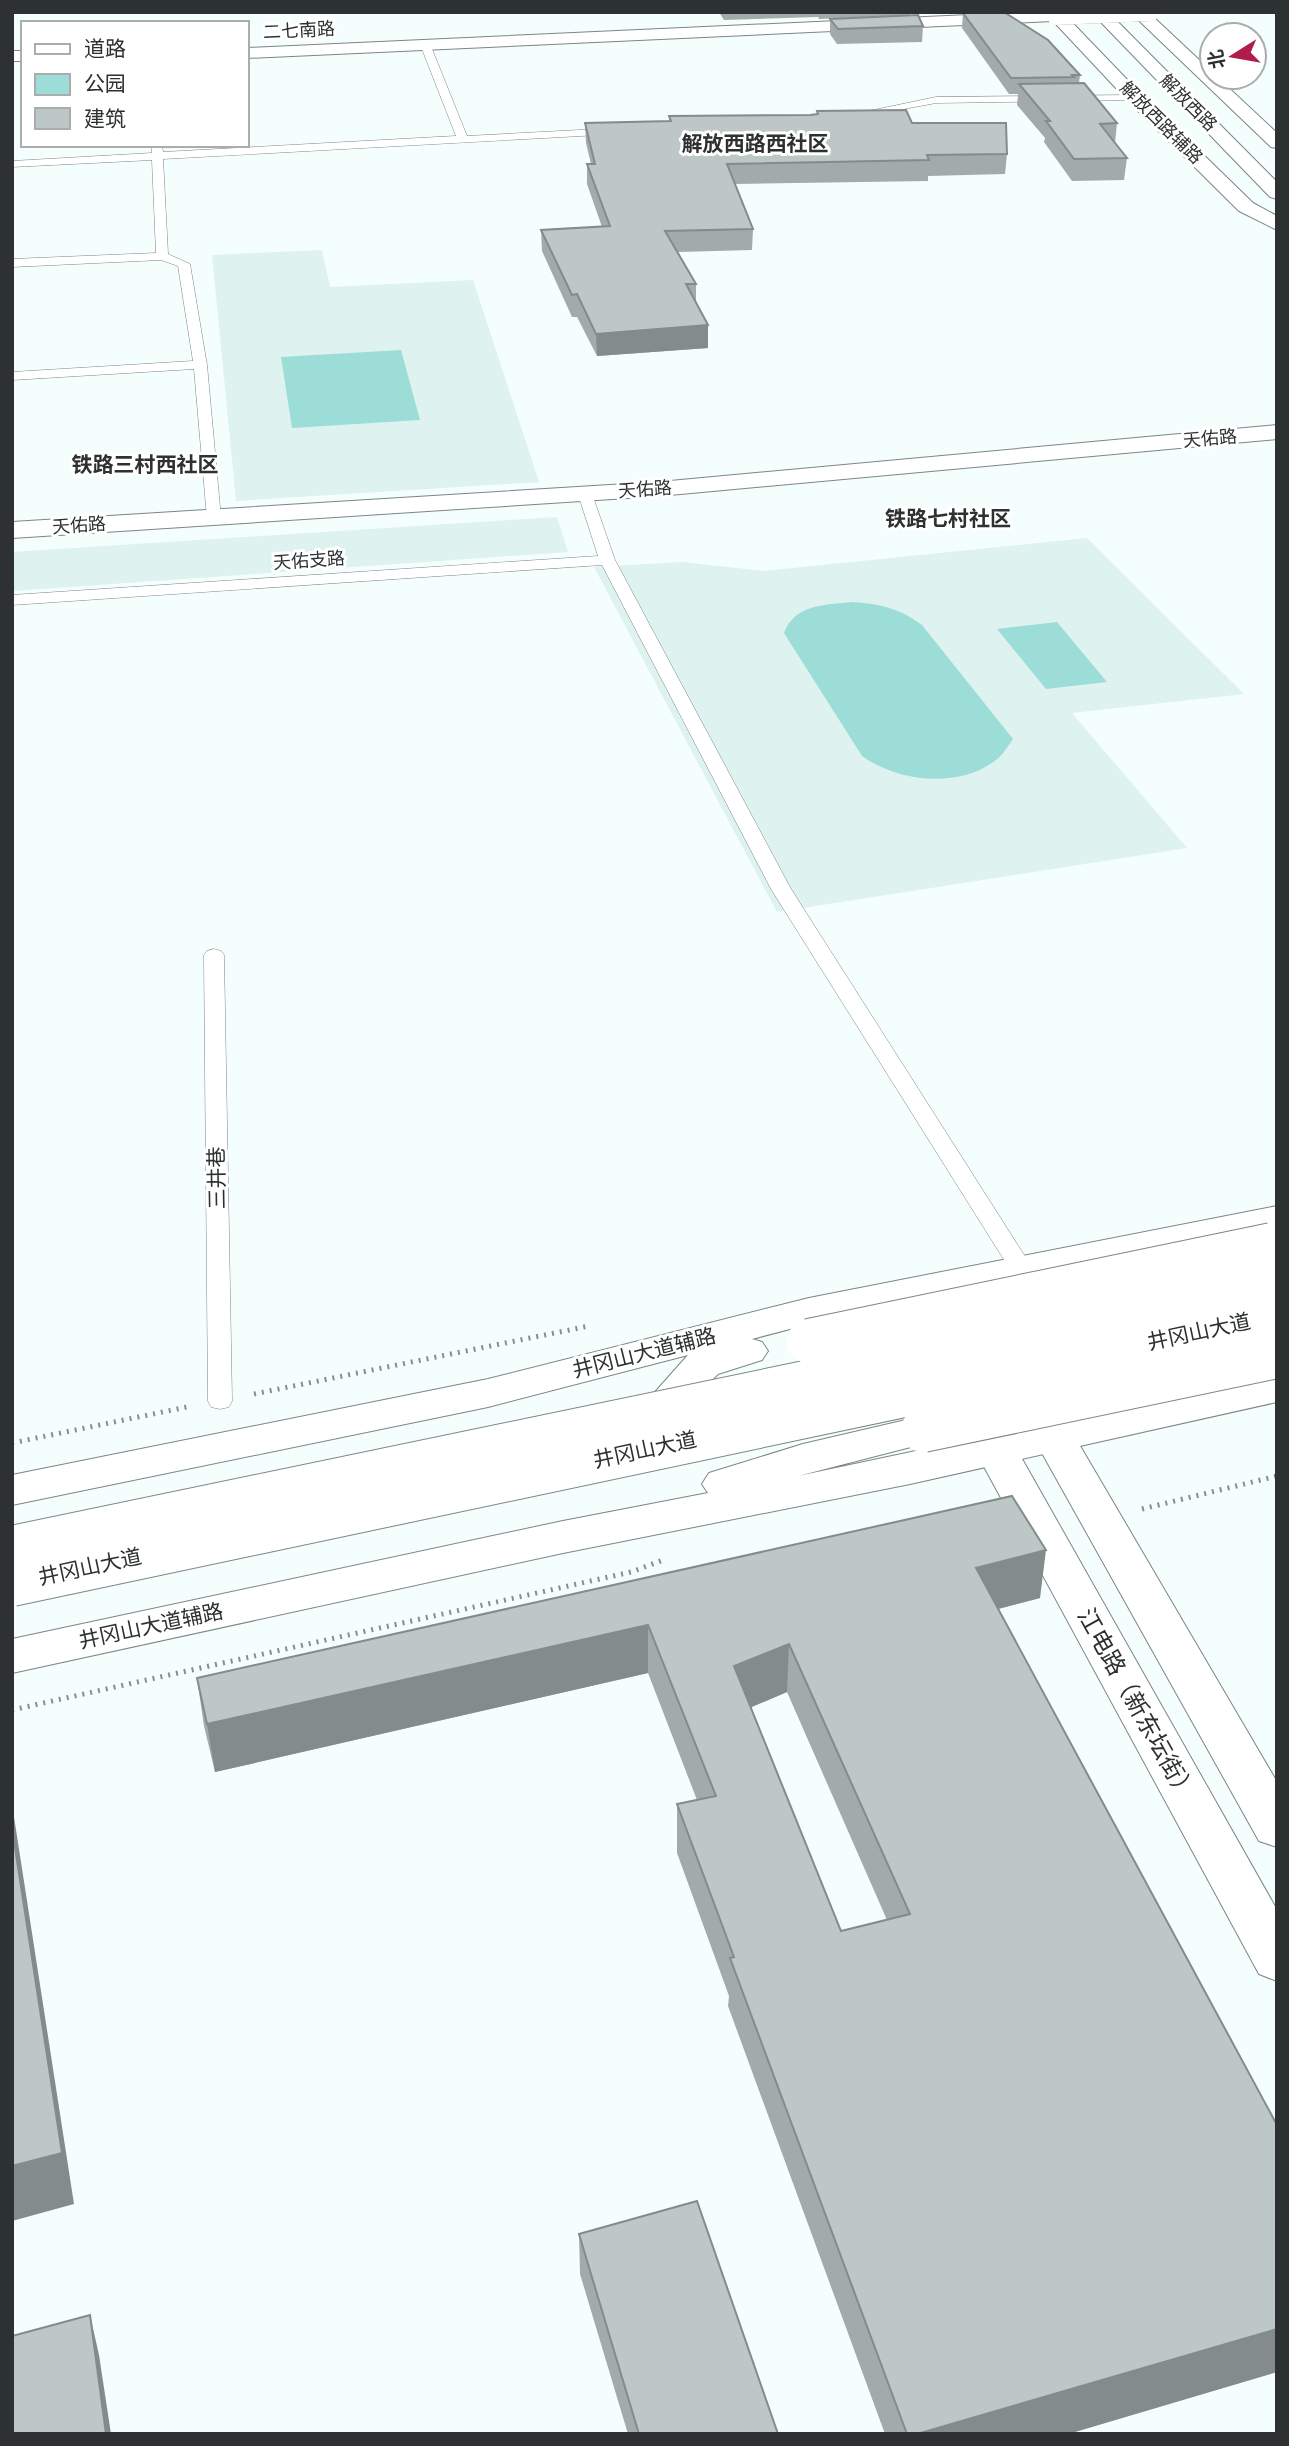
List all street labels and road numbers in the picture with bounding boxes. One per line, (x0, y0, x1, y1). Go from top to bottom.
street label: 二七南路 (262, 17, 336, 45)
street label: 解放西路 (1154, 69, 1222, 137)
street label: 解放西路辅路 (1114, 76, 1208, 170)
street label: 天佑路 (1182, 424, 1238, 454)
street label: 天佑路 (617, 476, 673, 504)
street label: 天佑路 (51, 512, 107, 540)
street label: 天佑支路 (272, 546, 346, 576)
street label: 三井巷 (201, 1146, 233, 1210)
street label: 井冈山大道 (1145, 1306, 1253, 1358)
street label: 井冈山大道辅路 (569, 1321, 719, 1385)
street label: 井冈山大道 (591, 1424, 699, 1476)
street label: 井冈山大道 (36, 1541, 144, 1593)
street label: 井冈山大道辅路 (76, 1596, 226, 1656)
street label: 江电路（新东坛街） (1068, 1602, 1204, 1808)

